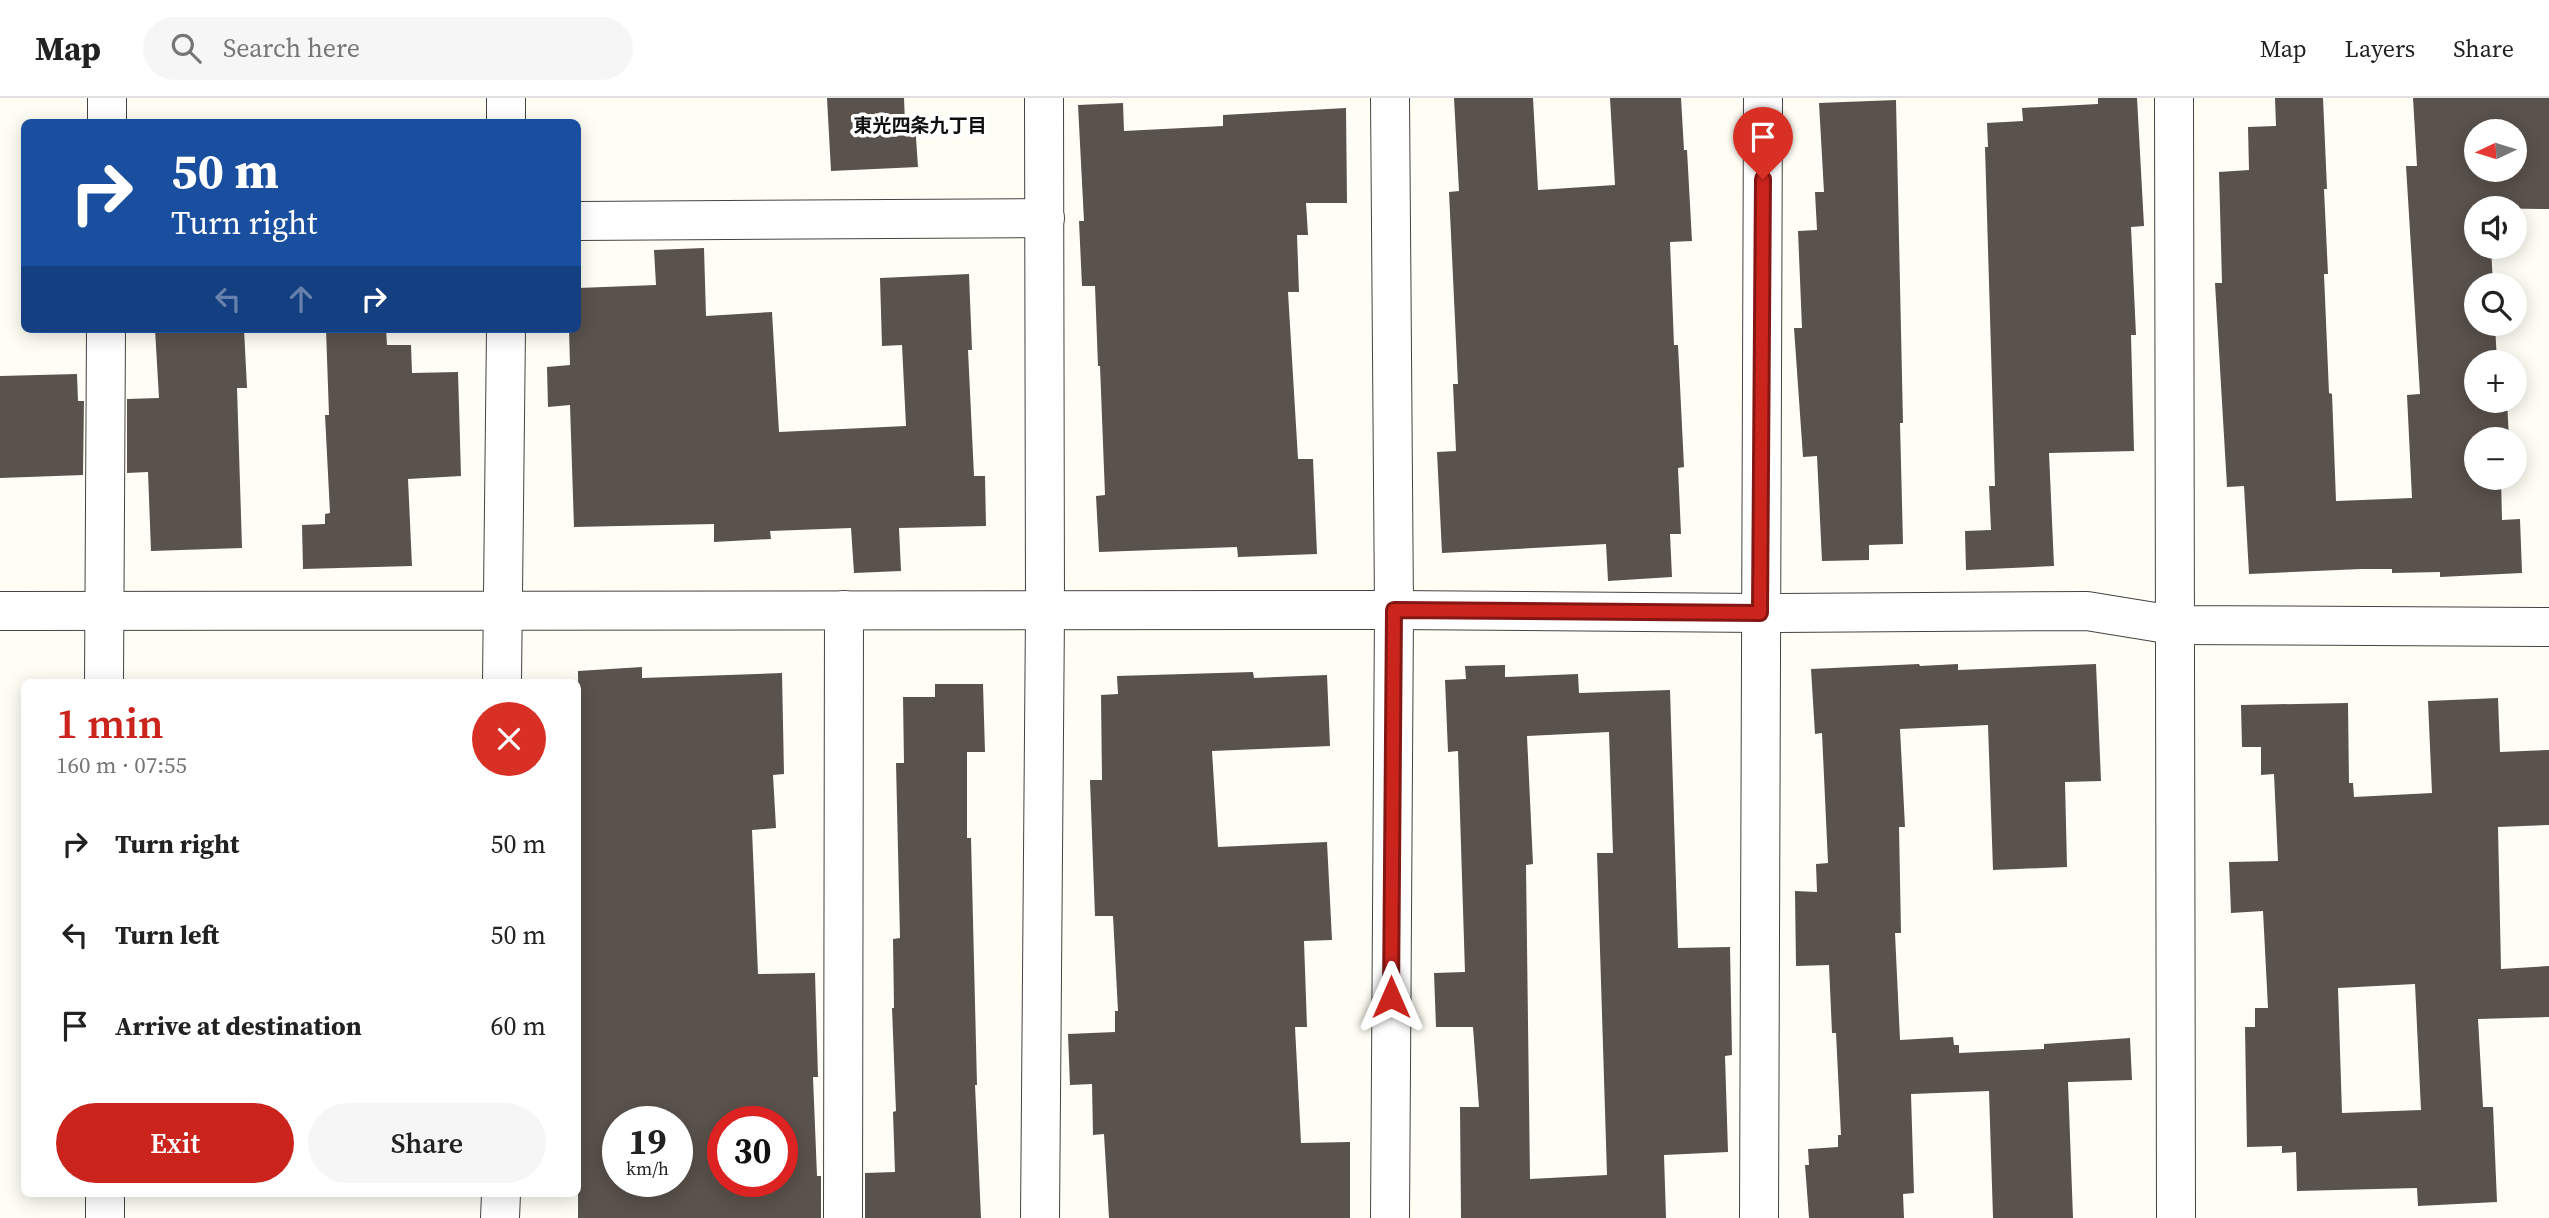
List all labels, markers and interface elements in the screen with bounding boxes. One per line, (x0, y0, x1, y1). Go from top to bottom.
search box (143, 17, 633, 80)
text: Map (35, 26, 101, 71)
icon: search (167, 29, 205, 67)
text: Search here (223, 30, 360, 66)
text: Map (2260, 32, 2307, 65)
text: Layers (2345, 32, 2415, 65)
text: Share (2453, 32, 2514, 65)
pin (1733, 107, 1793, 179)
district label: 東光四条九丁目 (853, 112, 987, 138)
icon: arrive (1744, 118, 1782, 156)
north arrow (2464, 119, 2527, 182)
map controls (2464, 119, 2527, 490)
text: 50 m (171, 137, 279, 204)
icon: right (56, 147, 147, 238)
button: sound (2464, 196, 2527, 259)
text: Turn right (171, 201, 317, 245)
button: search (2464, 273, 2527, 336)
icon: left (209, 280, 247, 318)
icon: ahead (282, 280, 320, 318)
icon: right (355, 280, 393, 318)
button: + (2464, 350, 2527, 413)
button: − (2464, 427, 2527, 490)
text: 1 min (56, 694, 164, 752)
button: close (472, 702, 546, 776)
text: 160 m · 07:55 (56, 749, 187, 781)
icon: right (56, 825, 94, 863)
text: Turn right (115, 826, 239, 862)
text: 50 m (491, 826, 546, 862)
icon: left (56, 916, 94, 954)
text: Turn left (115, 917, 219, 953)
text: 50 m (491, 917, 546, 953)
position arrow (1354, 960, 1428, 1034)
icon: arrive (56, 1007, 94, 1045)
text: Arrive at destination (115, 1008, 362, 1044)
text: 60 m (491, 1008, 546, 1044)
button: Exit (56, 1103, 294, 1183)
button: Share (308, 1103, 546, 1183)
speed limit sign: 30 (707, 1106, 798, 1197)
text: 19 (629, 1118, 666, 1166)
text: km/h (626, 1156, 669, 1181)

